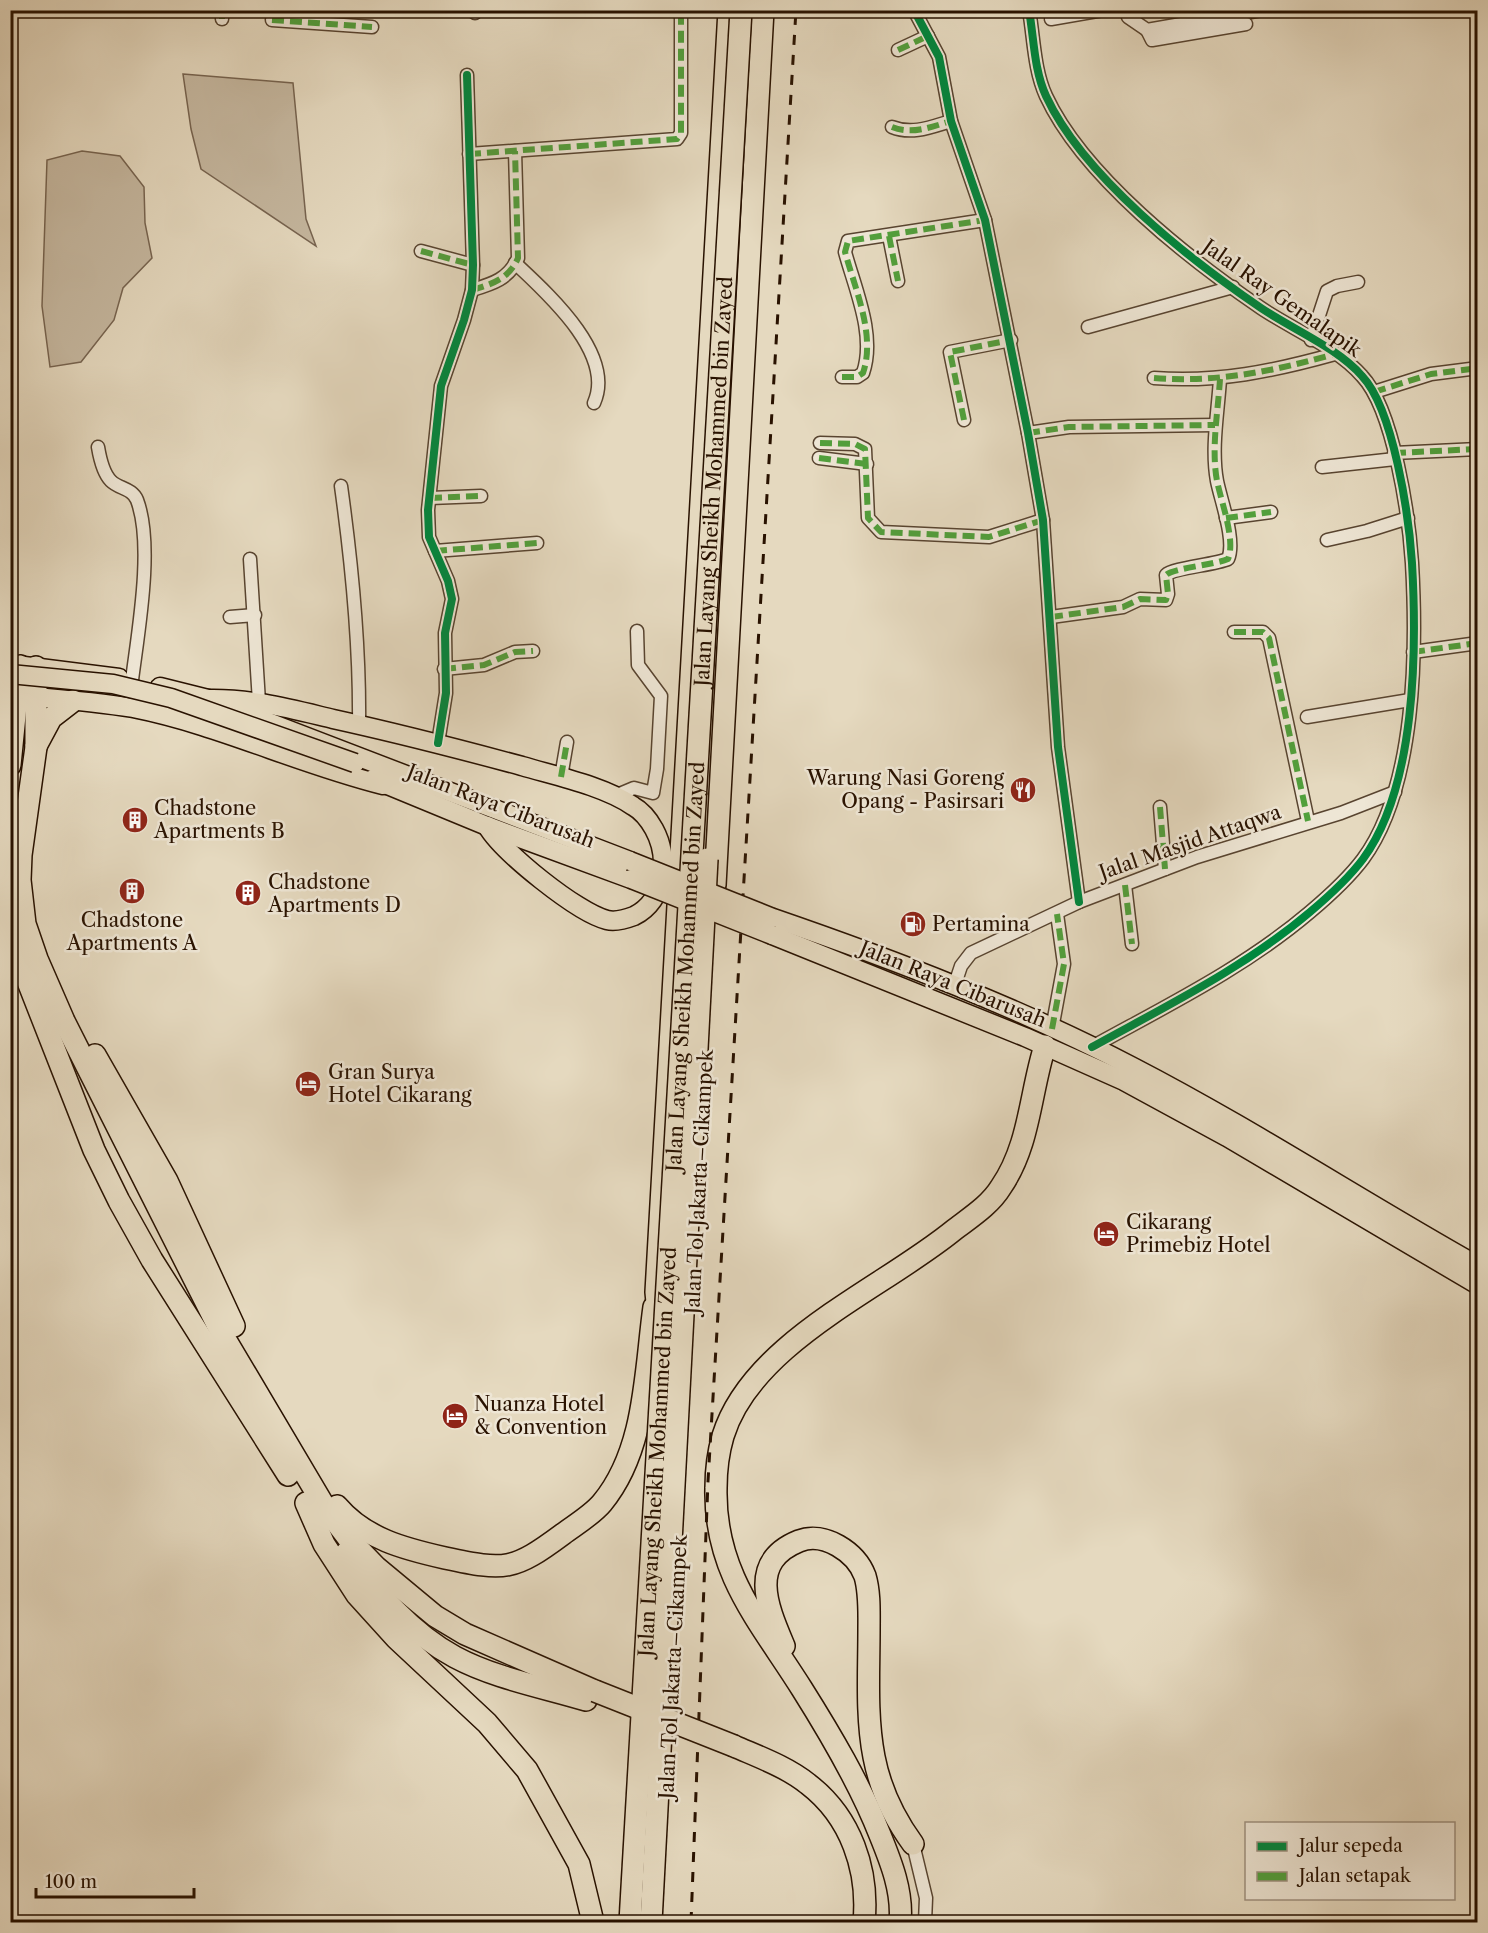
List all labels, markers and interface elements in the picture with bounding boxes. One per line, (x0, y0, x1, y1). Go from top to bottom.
street label: Jalal Ray Gemalapik (1195, 232, 1367, 363)
street label: Jalan Layang Sheikh Mohammed bin Zayed (690, 276, 738, 690)
street label: Jalan Raya Cibarusah (401, 758, 599, 853)
street label: Jalan Layang Sheikh Mohammed bin Zayed (661, 761, 709, 1175)
place label: Warung Nasi Goreng Opang - Pasirsari (806, 766, 1004, 813)
restaurant icon: Warung Nasi Goreng Opang - Pasirsari (1008, 775, 1038, 805)
place label: Chadstone Apartments B (153, 796, 285, 843)
street label: Jalal Masjid Attaqwa (1093, 799, 1285, 885)
building icon: Chadstone Apartments B (120, 805, 150, 835)
place label: Chadstone Apartments D (267, 870, 401, 917)
building icon: Chadstone Apartments A (117, 876, 147, 906)
building icon: Chadstone Apartments D (233, 878, 263, 908)
place label: Chadstone Apartments A (66, 908, 199, 955)
fuel station icon: Pertamina (898, 909, 928, 939)
place label: Pertamina (932, 912, 1030, 936)
street label: Jalan Raya Cibarusah (853, 934, 1050, 1033)
street label: Jalan Tol Jakarta–Cikampek (680, 1048, 718, 1318)
place label: Gran Surya Hotel Cikarang (328, 1060, 472, 1107)
hotel icon: Gran Surya Hotel Cikarang (293, 1069, 323, 1099)
place label: Cikarang Primebiz Hotel (1126, 1210, 1271, 1257)
hotel icon: Cikarang Primebiz Hotel (1091, 1219, 1121, 1249)
street label: Jalan Layang Sheikh Mohammed bin Zayed (633, 1246, 681, 1660)
place label: Nuanza Hotel & Convention (474, 1392, 608, 1439)
hotel icon: Nuanza Hotel & Convention (440, 1401, 470, 1431)
street label: Jalan Tol Jakarta–Cikampek (654, 1533, 692, 1803)
legend (1245, 1822, 1455, 1900)
text: Jalur sepeda (1296, 1835, 1403, 1857)
scale bar (36, 1861, 194, 1899)
text: Jalan setapak (1296, 1865, 1412, 1887)
text: 100 m (45, 1871, 97, 1893)

